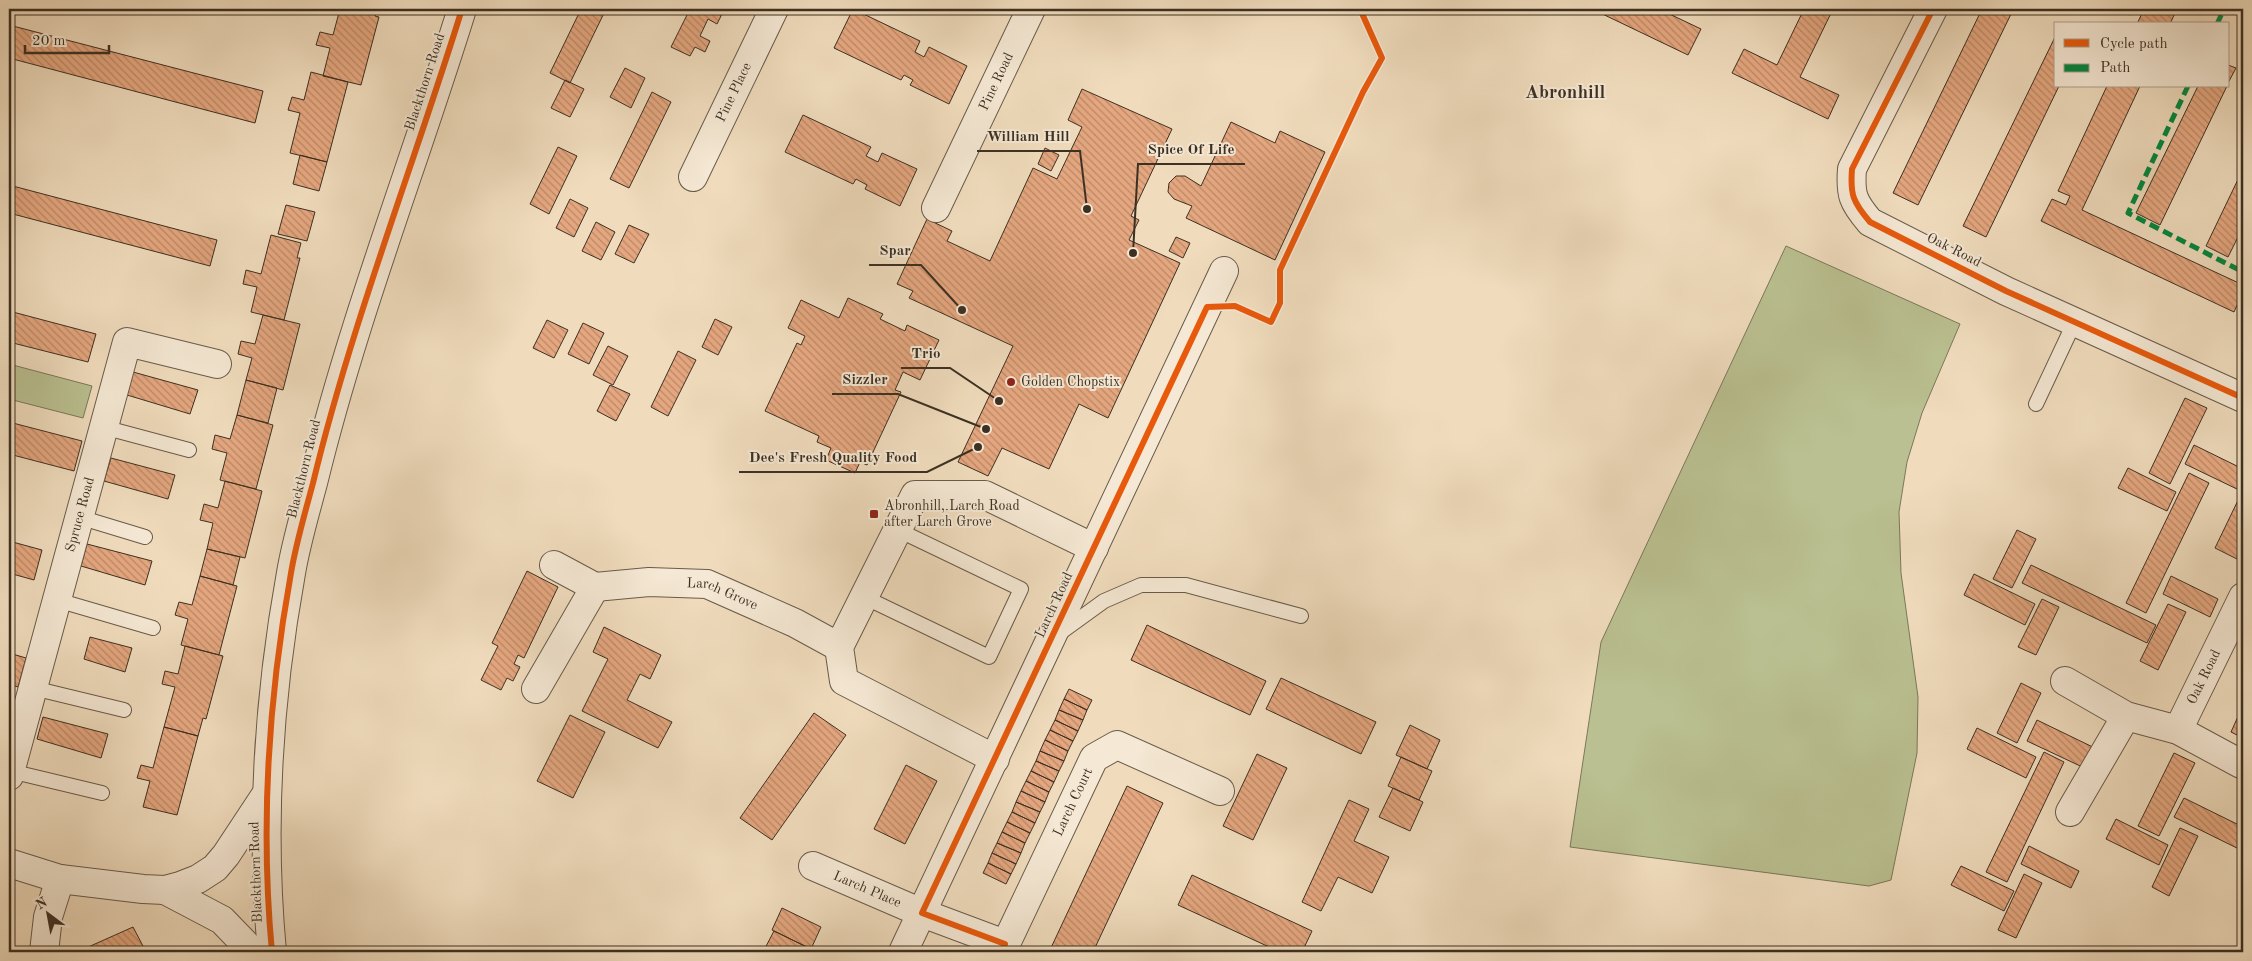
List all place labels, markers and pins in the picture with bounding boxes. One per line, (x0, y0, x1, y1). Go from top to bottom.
callout: William Hill (977, 121, 1080, 151)
callout: Spice Of Life (1138, 134, 1245, 164)
callout: Spar (869, 235, 921, 265)
callout: Trio (901, 338, 950, 368)
callout: Sizzler (832, 364, 898, 394)
place label: Golden Chopstix (1021, 375, 1120, 389)
marker: Golden Chopstix (1005, 376, 1017, 388)
callout: Dee's Fresh Quality Food (739, 442, 927, 472)
place label: Abronhill, Larch Road after Larch Grove (884, 499, 1020, 529)
marker: Abronhill, Larch Road after Larch Grove (868, 508, 880, 520)

